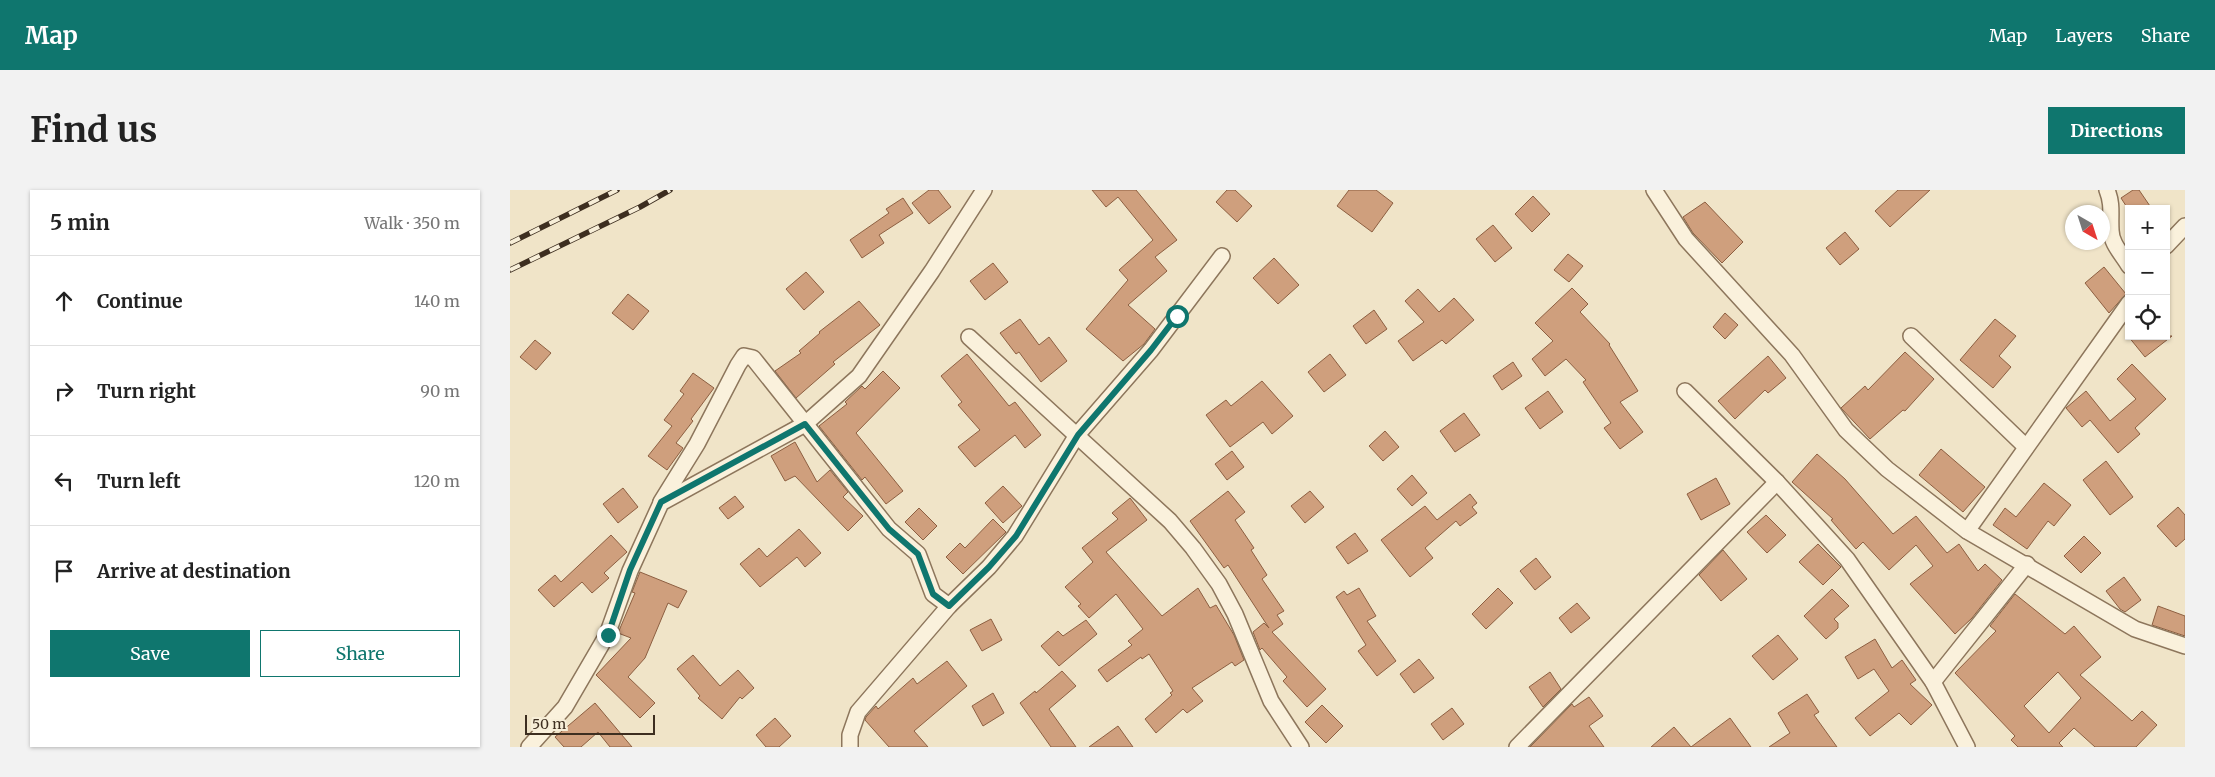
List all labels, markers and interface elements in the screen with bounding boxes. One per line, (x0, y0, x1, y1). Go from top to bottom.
text: Map (25, 20, 78, 51)
text: Map (1989, 24, 2027, 47)
text: Layers (2055, 24, 2113, 47)
text: Share (2141, 24, 2190, 47)
button: Directions (2048, 107, 2185, 154)
text: Find us (30, 108, 157, 152)
north arrow (2065, 205, 2110, 250)
map controls (2125, 205, 2170, 340)
button: + (2125, 205, 2170, 250)
text: 5 min (50, 209, 110, 236)
text: Walk · 350 m (364, 213, 460, 233)
button: − (2125, 250, 2170, 295)
icon: ahead (50, 287, 78, 315)
text: Continue (97, 289, 183, 313)
text: 140 m (414, 291, 460, 311)
button: locate (2125, 295, 2170, 340)
route start (1166, 305, 1189, 328)
icon: right (50, 377, 78, 405)
text: Turn right (97, 379, 196, 403)
text: 90 m (420, 381, 460, 401)
icon: left (50, 467, 78, 495)
text: Turn left (97, 469, 181, 493)
text: 120 m (414, 471, 460, 491)
icon: arrive (50, 557, 78, 585)
text: Arrive at destination (97, 559, 291, 583)
route end (597, 624, 620, 647)
button: Save (50, 630, 250, 677)
button: Share (260, 630, 460, 677)
scale bar (525, 712, 655, 735)
text: 50 m (532, 715, 566, 733)

